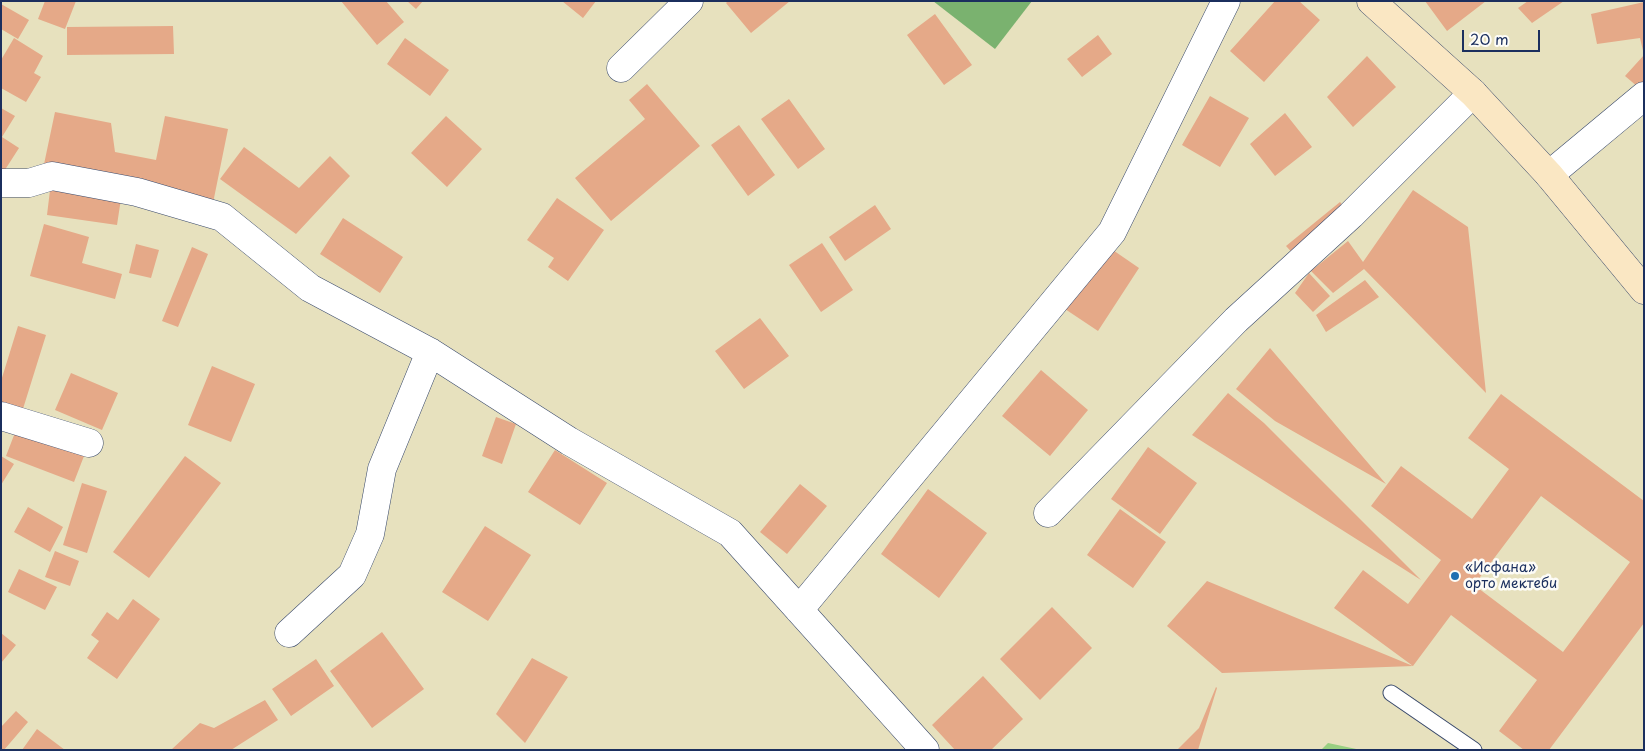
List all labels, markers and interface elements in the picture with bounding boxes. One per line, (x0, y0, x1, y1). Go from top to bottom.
scale bar (1465, 20, 1542, 52)
text: 20 m (1470, 27, 1509, 50)
place label: «Исфана» орто мектеби (1465, 560, 1557, 592)
marker: «Исфана» орто мектеби (1449, 570, 1461, 582)

